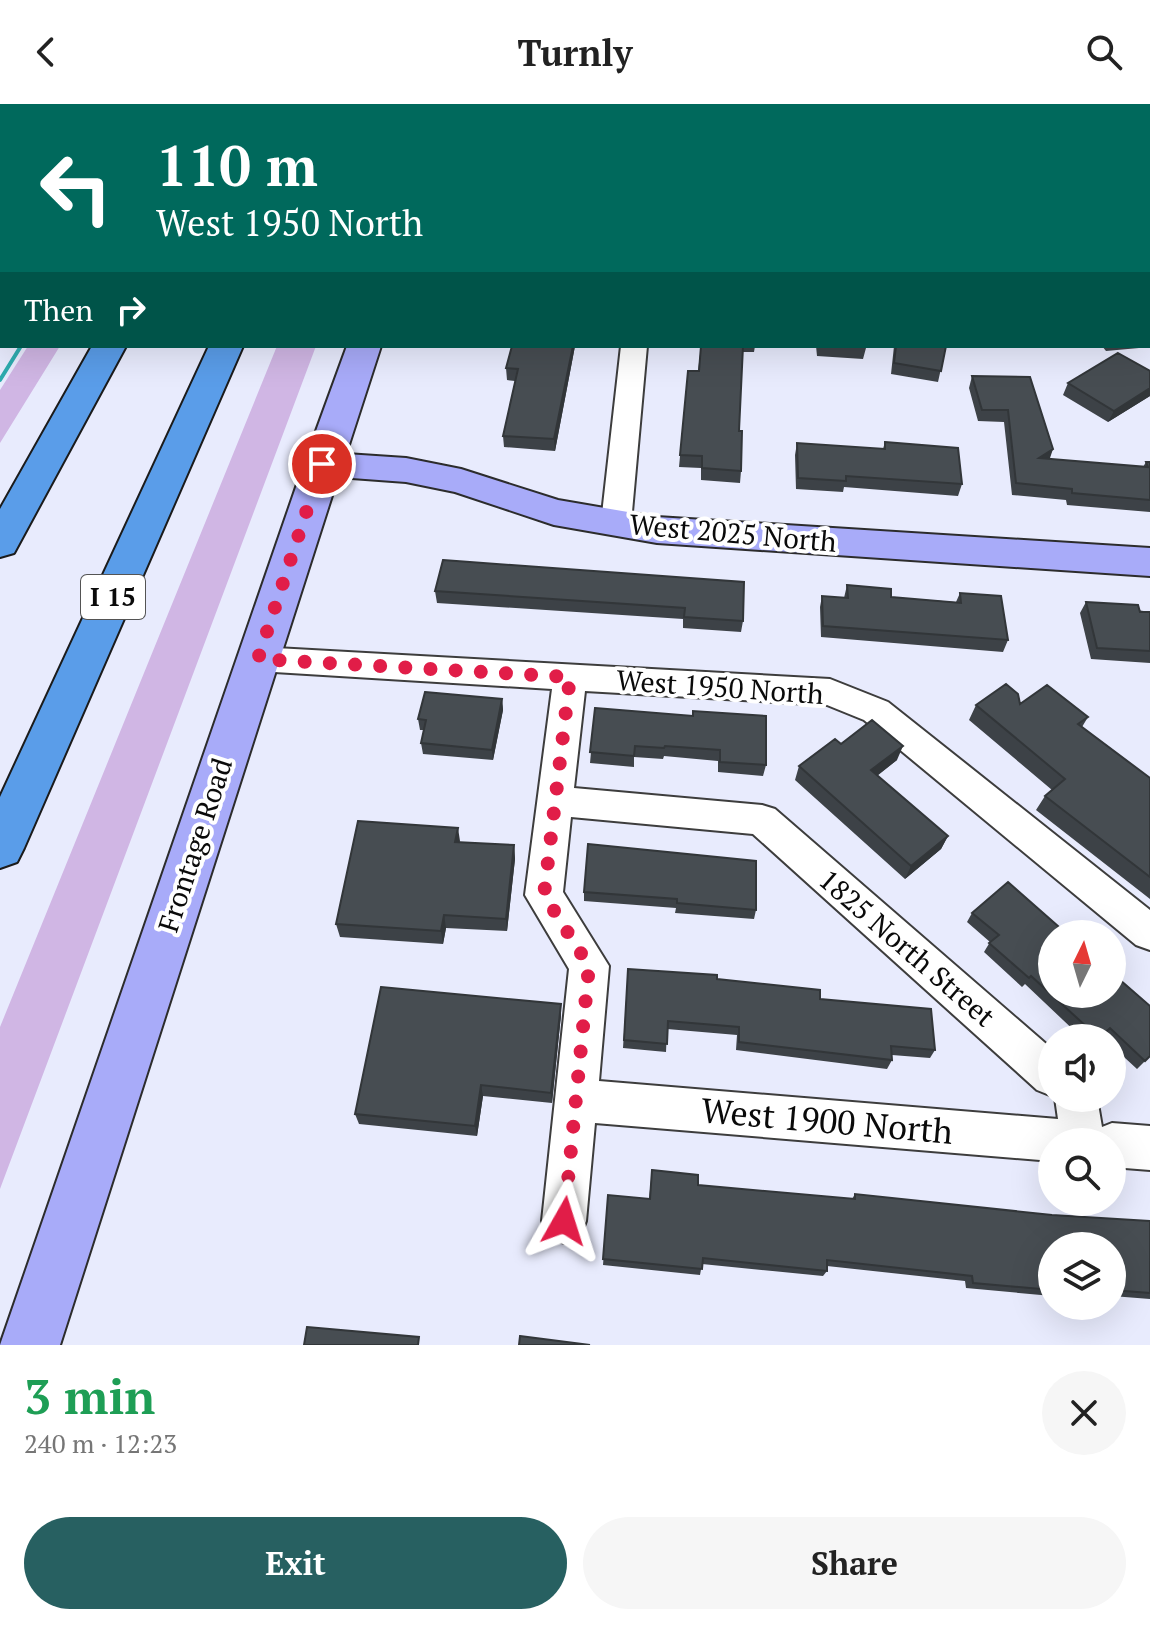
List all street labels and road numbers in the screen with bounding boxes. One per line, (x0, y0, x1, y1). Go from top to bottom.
street label: West 2025 North (628, 505, 838, 560)
road number: I 15 (81, 575, 145, 619)
street label: West 1950 North (615, 661, 825, 712)
street label: Frontage Road (149, 753, 240, 936)
street label: 1825 North Street (812, 861, 1004, 1035)
street label: West 1900 North (699, 1087, 955, 1154)

